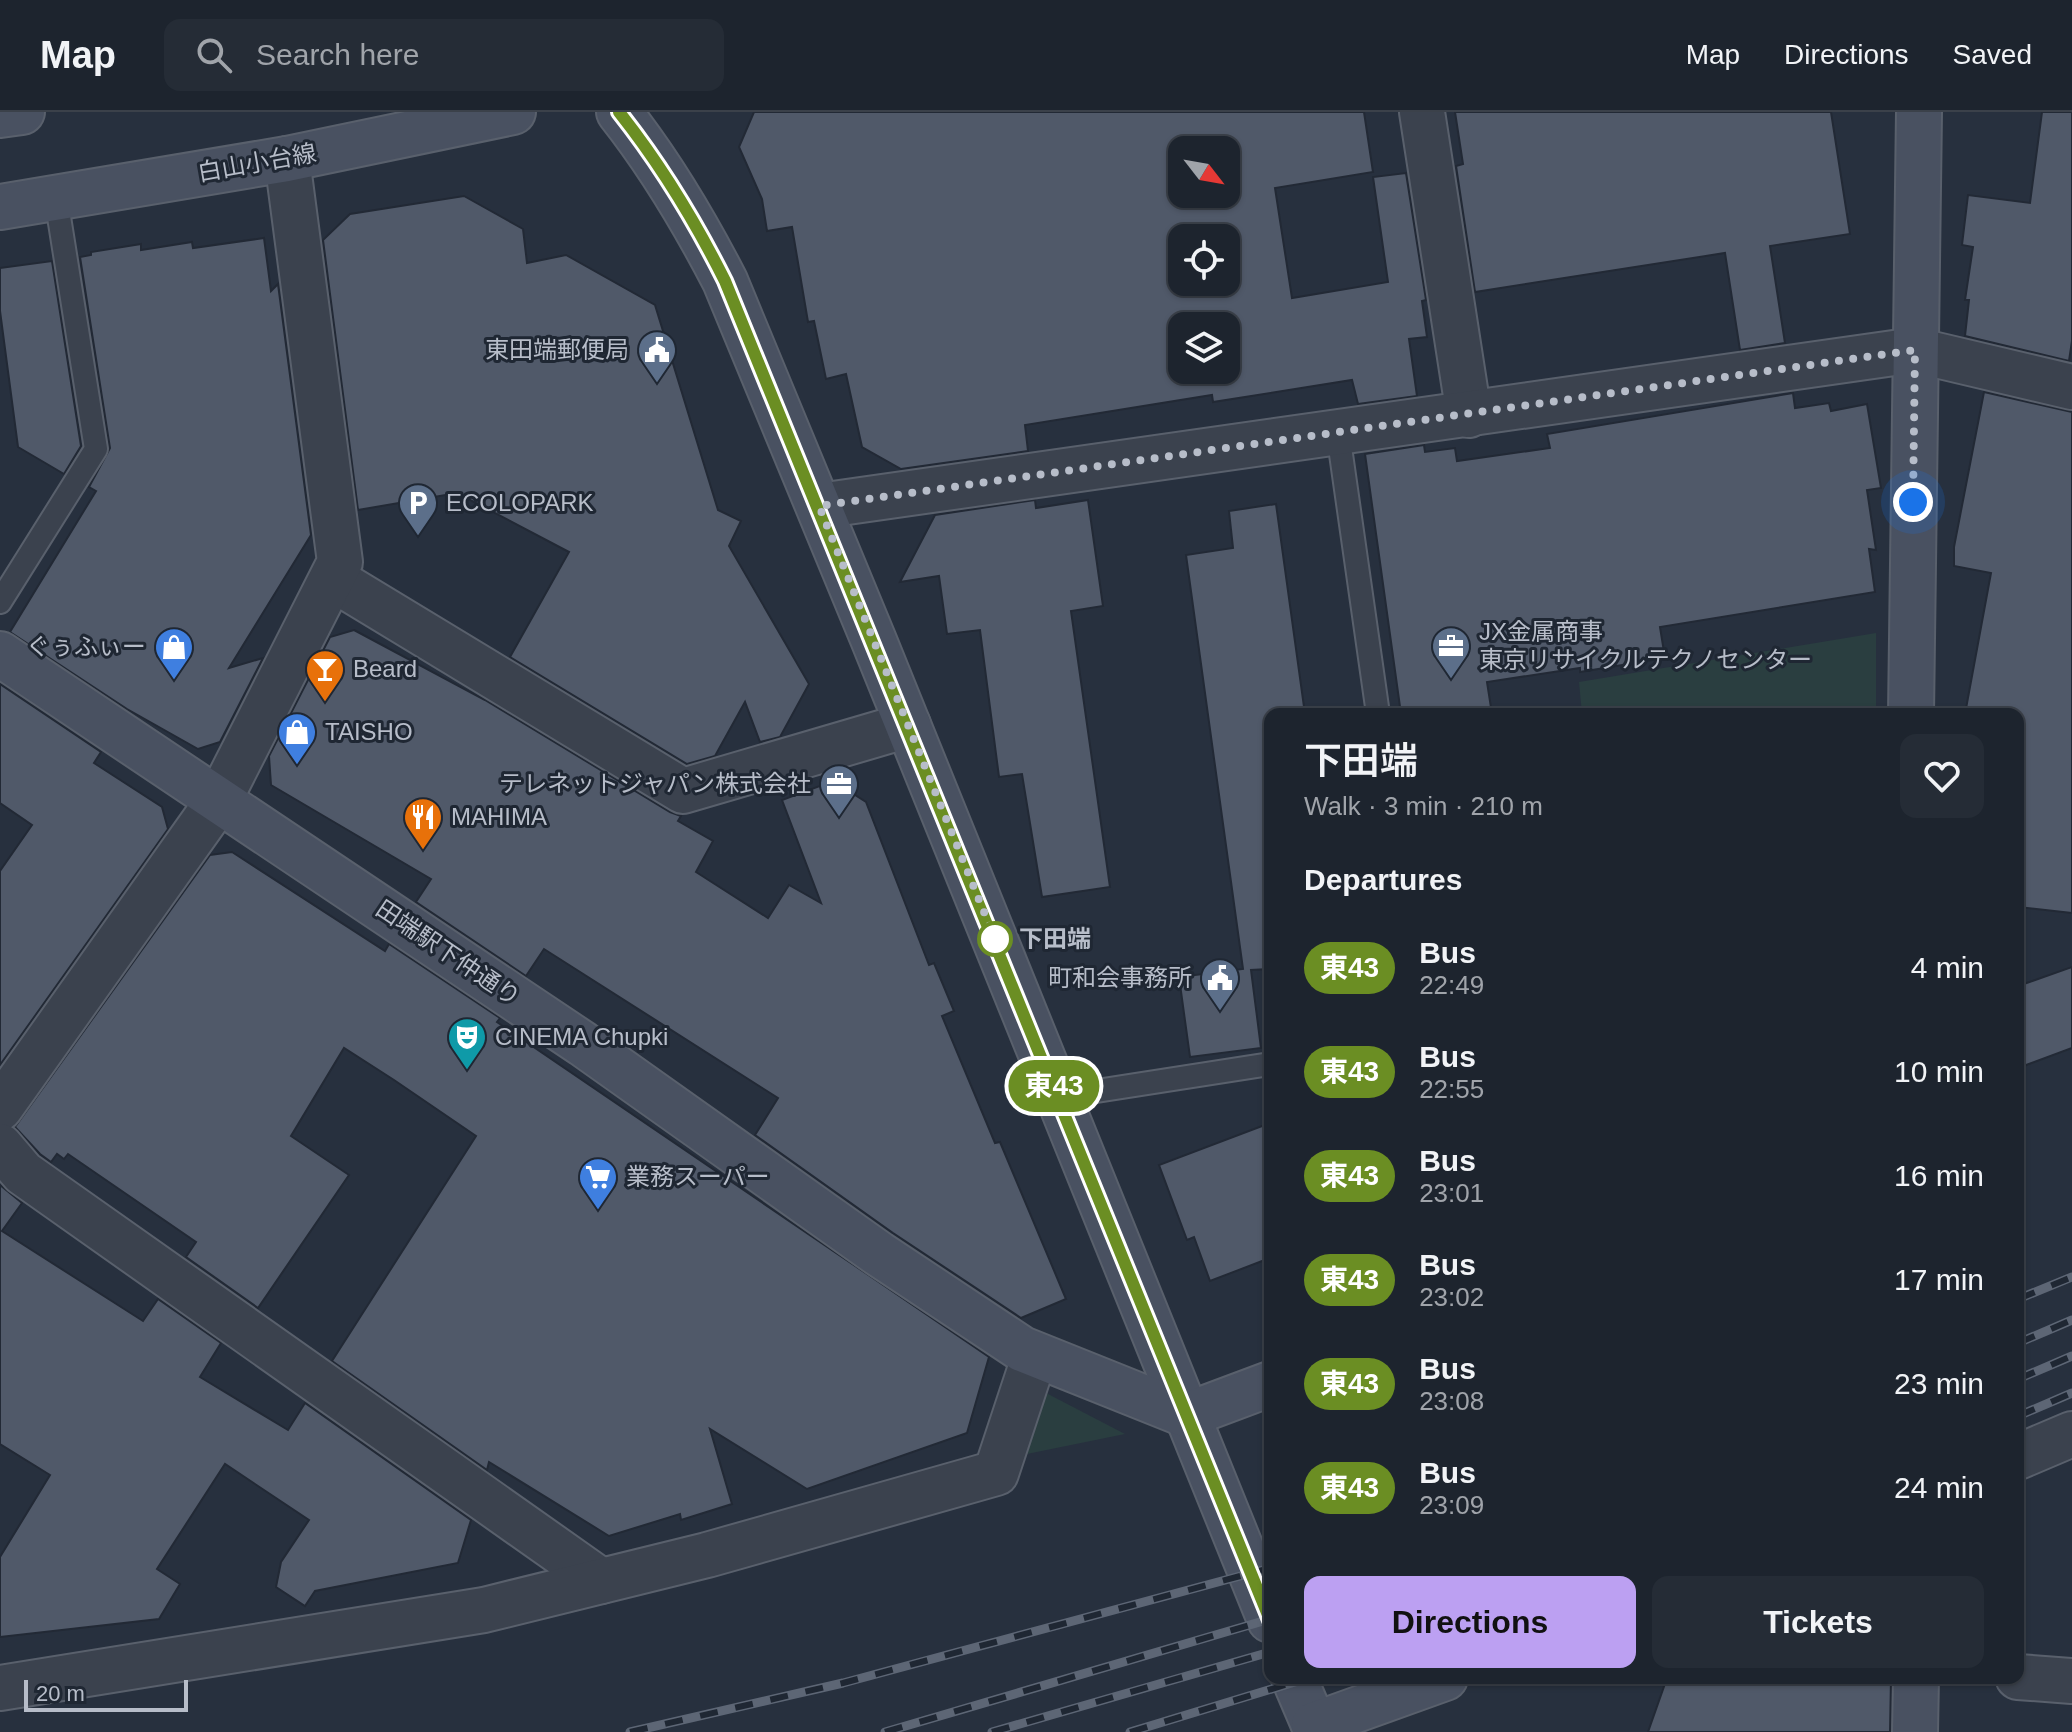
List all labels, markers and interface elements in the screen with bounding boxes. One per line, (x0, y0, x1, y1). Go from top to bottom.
search box (164, 19, 724, 91)
icon: search (192, 33, 236, 77)
text: Map (40, 34, 116, 76)
text: Search here (256, 38, 419, 71)
text: Map (1686, 39, 1740, 70)
text: Directions (1784, 39, 1909, 70)
text: Saved (1953, 39, 2032, 70)
north arrow (1168, 136, 1240, 208)
map controls (1168, 136, 1240, 384)
street label: 白山小台線 (195, 139, 318, 186)
button: locate (1168, 224, 1240, 296)
button: layers (1168, 312, 1240, 384)
public building icon: 東田端郵便局 (636, 329, 678, 384)
place label: 東田端郵便局 (485, 336, 629, 363)
parking icon: ECOLOPARK (397, 482, 439, 537)
your location (1893, 482, 1933, 522)
place label: ECOLOPARK (446, 489, 594, 516)
place label: JX金属商事 東京リサイクルテクノセンター (1479, 618, 1812, 673)
office icon: JX金属商事 東京リサイクルテクノセンター (1430, 625, 1472, 680)
shop icon: ぐぅふぃー (153, 626, 195, 681)
place label: ぐぅふぃー (26, 633, 146, 660)
bar icon: Beard (304, 648, 346, 703)
place label: Beard (353, 655, 417, 682)
shop icon: TAISHO (276, 711, 318, 766)
place label: TAISHO (325, 718, 413, 745)
button: heart (1900, 734, 1984, 818)
text: 下田端 (1304, 740, 1418, 782)
office icon: テレネットジャパン株式会社 (818, 763, 860, 818)
place label: テレネットジャパン株式会社 (499, 770, 811, 797)
text: Walk · 3 min · 210 m (1304, 791, 1543, 821)
restaurant icon: MAHIMA (402, 796, 444, 851)
place label: MAHIMA (451, 803, 547, 830)
text: Departures (1304, 863, 1462, 896)
street label: 田端駅下仲通り (371, 894, 525, 1011)
marker: 下田端 (978, 922, 1012, 956)
place label: 下田端 (1019, 925, 1091, 952)
text: Bus (1419, 936, 1476, 969)
text: 4 min (1911, 951, 1984, 984)
text: 東43 (1320, 952, 1379, 983)
public building icon: 町和会事務所 (1199, 957, 1241, 1012)
place label: 町和会事務所 (1048, 964, 1192, 991)
text: 22:49 (1419, 970, 1484, 1000)
theatre icon: CINEMA Chupki (446, 1016, 488, 1071)
place label: CINEMA Chupki (495, 1023, 668, 1050)
text: Bus (1419, 1040, 1476, 1073)
text: 10 min (1894, 1055, 1984, 1088)
text: 東43 (1320, 1056, 1379, 1087)
line badge: 東43 (1008, 1060, 1100, 1112)
text: 東43 (1024, 1070, 1084, 1101)
text: 22:55 (1419, 1074, 1484, 1104)
text: Bus (1419, 1144, 1476, 1177)
supermarket icon: 業務スーパー (577, 1156, 619, 1211)
text: 16 min (1894, 1159, 1984, 1192)
text: 東43 (1320, 1160, 1379, 1191)
place label: 業務スーパー (626, 1163, 770, 1190)
text: 23:01 (1419, 1178, 1484, 1208)
text: Bus (1419, 1248, 1476, 1281)
text: 17 min (1894, 1263, 1984, 1296)
text: 東43 (1320, 1264, 1379, 1295)
text: 23:02 (1419, 1282, 1484, 1312)
text: Bus (1419, 1352, 1476, 1385)
text: 23 min (1894, 1367, 1984, 1400)
text: 東43 (1320, 1368, 1379, 1399)
text: 23:08 (1419, 1386, 1484, 1416)
text: Bus (1419, 1456, 1476, 1489)
text: 24 min (1894, 1471, 1984, 1504)
text: 東43 (1320, 1472, 1379, 1503)
text: 23:09 (1419, 1490, 1484, 1520)
button: Directions (1304, 1576, 1636, 1668)
button: Tickets (1652, 1576, 1984, 1668)
scale bar (24, 1676, 188, 1712)
text: 20 m (36, 1681, 85, 1706)

